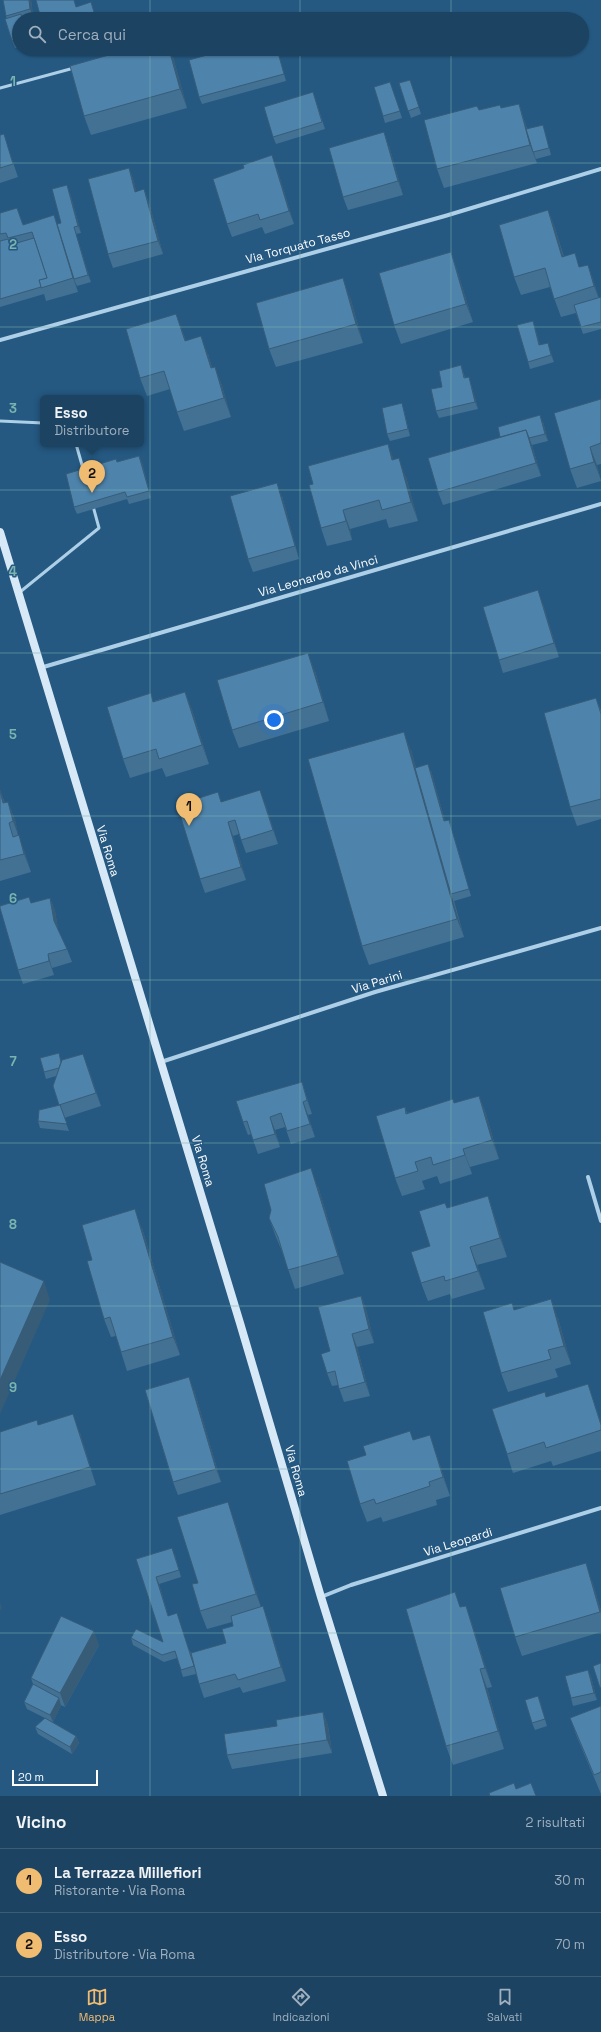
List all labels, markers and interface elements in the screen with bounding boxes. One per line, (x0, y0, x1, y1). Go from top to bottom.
search box (12, 12, 589, 56)
icon: search (26, 23, 48, 45)
text: Cerca qui (58, 25, 126, 44)
text: 1 (10, 73, 16, 90)
street label: Via Torquato Tasso (244, 224, 352, 268)
text: 2 (9, 236, 17, 253)
popup (40, 395, 144, 447)
text: 3 (9, 400, 17, 417)
text: Esso (54, 403, 88, 422)
text: Distributore (54, 422, 130, 439)
pin: 2 (79, 460, 105, 493)
street label: Via Leonardo da Vinci (256, 551, 380, 601)
text: 4 (9, 563, 17, 580)
your location (264, 710, 284, 730)
text: 5 (9, 726, 17, 743)
pin: 1 (176, 793, 202, 826)
street label: Via Roma (93, 824, 123, 879)
text: 6 (9, 890, 17, 907)
street label: Via Parini (350, 967, 404, 997)
text: 7 (9, 1053, 17, 1070)
street label: Via Roma (188, 1134, 218, 1189)
text: 8 (9, 1216, 17, 1233)
text: 9 (9, 1379, 17, 1396)
street label: Via Roma (281, 1444, 311, 1499)
street label: Via Leopardi (422, 1524, 494, 1560)
scale bar (12, 1768, 98, 1787)
text: 20 m (18, 1770, 44, 1784)
text: Vicino (16, 1811, 66, 1833)
text: 2 risultati (526, 1814, 585, 1831)
text: La Terrazza Millefiori (54, 1863, 201, 1882)
text: 1 (26, 1872, 32, 1889)
text: 30 m (554, 1872, 585, 1889)
text: Ristorante · Via Roma (54, 1882, 185, 1899)
text: Esso (54, 1927, 87, 1946)
text: 2 (25, 1936, 33, 1953)
text: 70 m (555, 1936, 585, 1953)
text: Distributore · Via Roma (54, 1946, 195, 1963)
tab: Mappa (79, 1986, 115, 2024)
tab: Indicazioni (273, 1986, 329, 2024)
tab: Salvati (487, 1986, 522, 2024)

